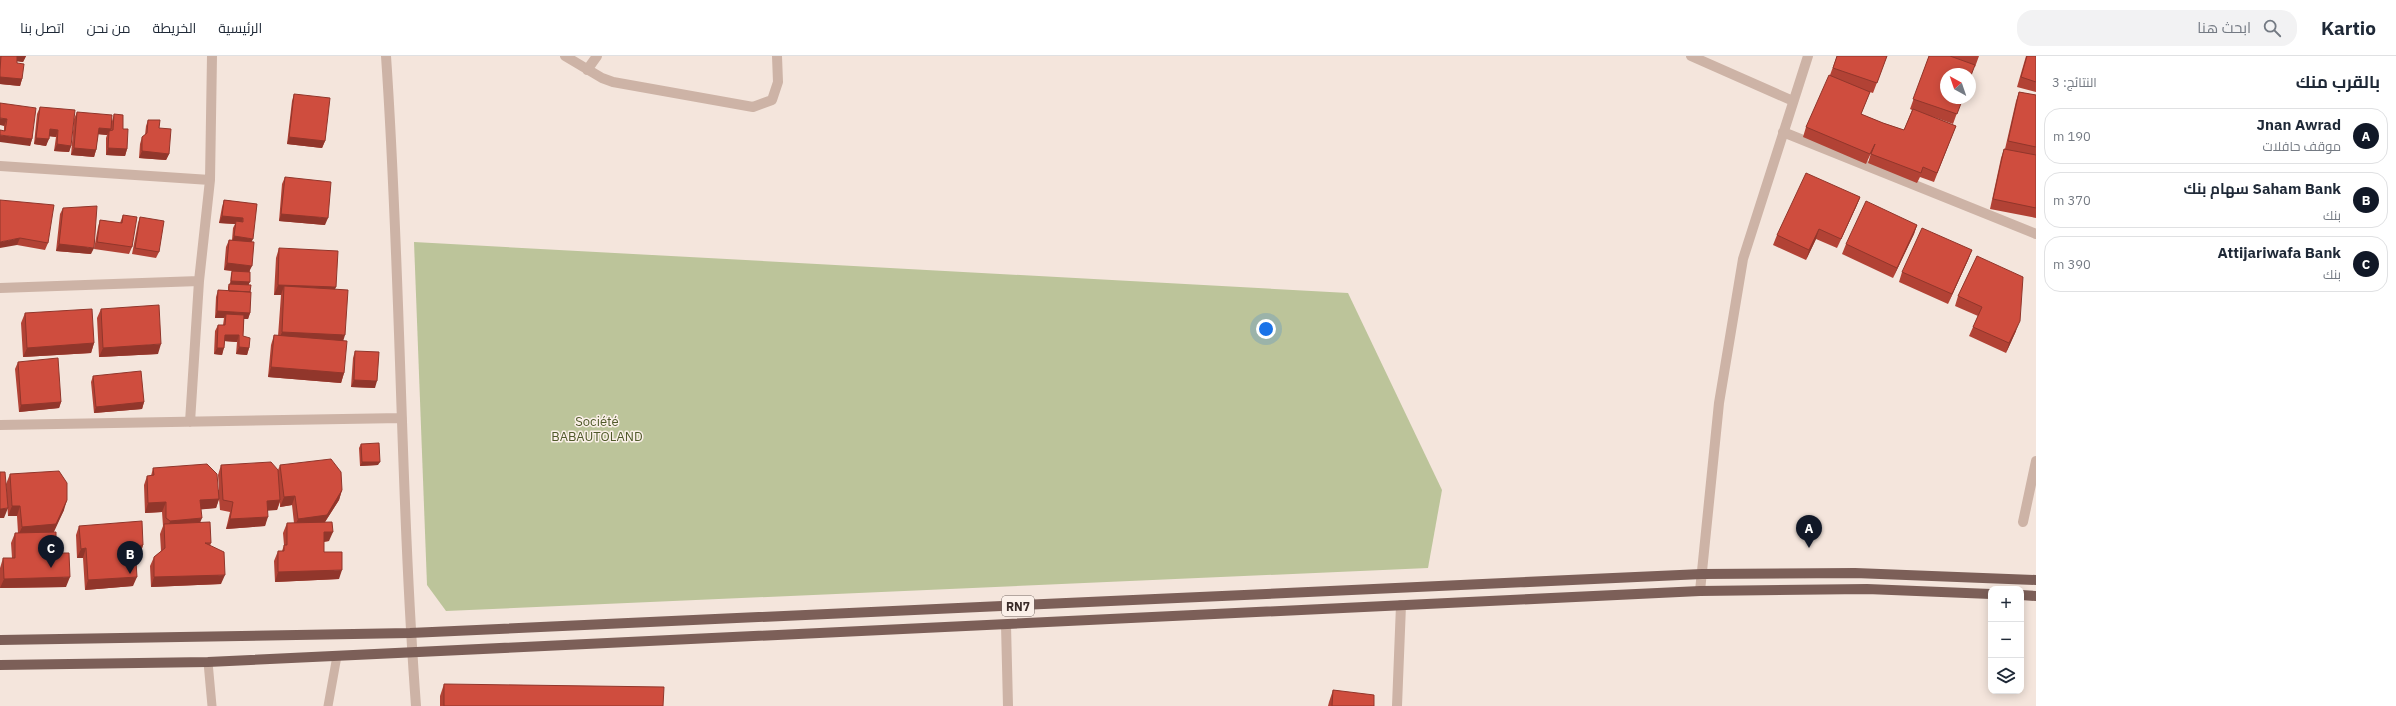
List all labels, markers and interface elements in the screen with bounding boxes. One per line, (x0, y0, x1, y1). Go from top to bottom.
search box (2017, 10, 2297, 46)
text: Kartio (2321, 16, 2376, 40)
icon: search (2261, 17, 2283, 39)
text: ابحث هنا (2197, 18, 2251, 37)
text: اتصل بنا (20, 19, 65, 37)
text: من نحن (87, 19, 131, 37)
text: الخريطة (153, 19, 196, 37)
text: الرئيسية (218, 19, 262, 37)
north arrow (1940, 68, 1976, 104)
text: بالقرب منك (2296, 71, 2380, 93)
text: النتائج: 3 (2052, 74, 2097, 91)
text: Jnan Awrad (2257, 115, 2341, 134)
text: 190 m (2053, 128, 2091, 145)
text: A (2362, 128, 2370, 145)
text: موقف حافلات (2263, 138, 2341, 155)
text: Saham Bank سهام بنك (2183, 179, 2341, 198)
text: 370 m (2053, 192, 2091, 209)
text: B (2362, 192, 2370, 209)
text: بنك (2323, 207, 2341, 224)
text: Attijariwafa Bank (2218, 243, 2341, 262)
text: 390 m (2053, 256, 2091, 273)
text: C (2362, 256, 2370, 273)
text: بنك (2323, 266, 2341, 283)
your location (1256, 319, 1276, 339)
park label: Société BABAUTOLAND (551, 413, 643, 445)
pin: A (1796, 515, 1822, 548)
pin: C (38, 535, 64, 568)
pin: B (117, 541, 143, 574)
map controls (1988, 586, 2024, 694)
button: + (1988, 586, 2024, 622)
road number: RN7 (1002, 596, 1034, 616)
button: − (1988, 622, 2024, 658)
button: layers (1988, 658, 2024, 694)

